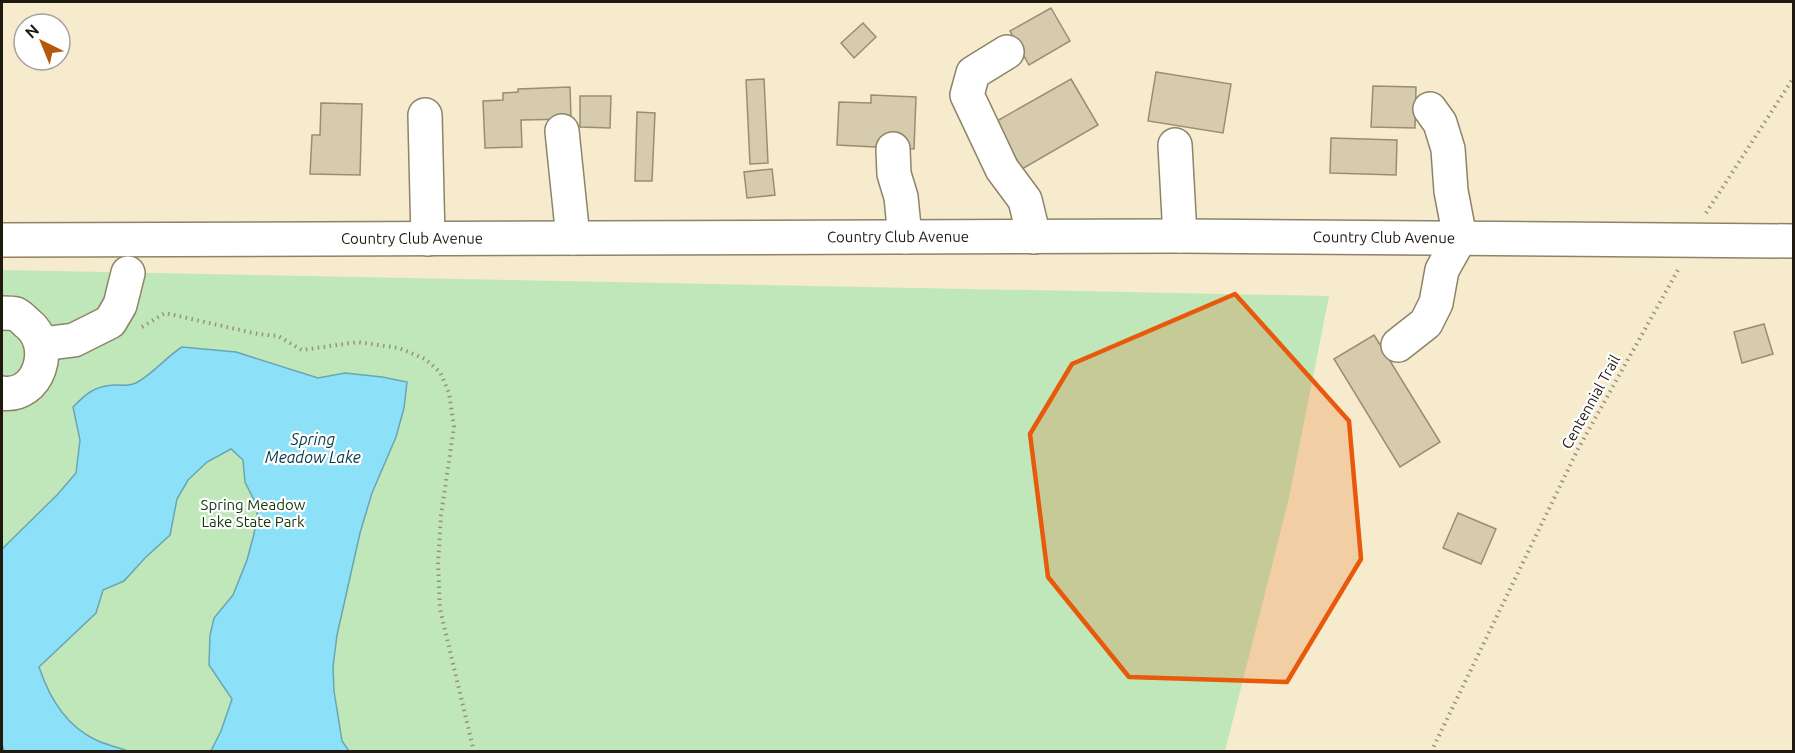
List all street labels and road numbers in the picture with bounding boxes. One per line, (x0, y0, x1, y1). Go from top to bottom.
street label: Country Club Avenue (827, 228, 969, 245)
street label: Country Club Avenue (1313, 228, 1455, 246)
street label: Country Club Avenue (341, 229, 483, 247)
street label: Centennial Trail (1558, 352, 1623, 452)

